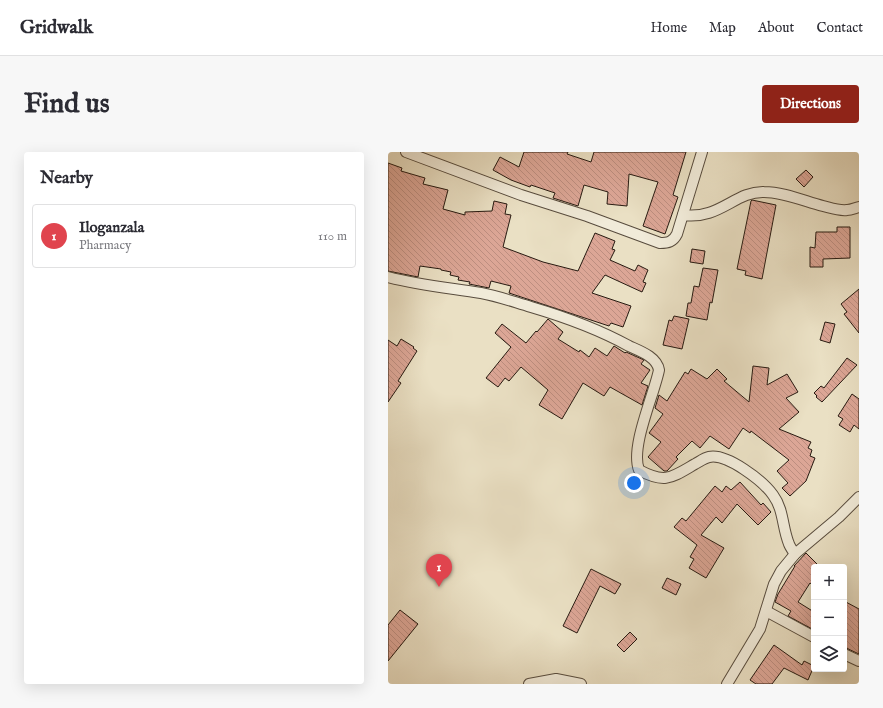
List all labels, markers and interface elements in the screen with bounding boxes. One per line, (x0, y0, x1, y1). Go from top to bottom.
text: Gridwalk (20, 16, 93, 40)
text: Home (651, 19, 687, 37)
text: Map (709, 19, 736, 37)
text: About (758, 19, 794, 37)
text: Contact (816, 19, 863, 37)
button: Directions (762, 85, 859, 123)
text: Find us (24, 87, 110, 122)
text: Nearby (40, 168, 93, 189)
text: Iloganzala (79, 218, 144, 237)
text: 1 (52, 228, 56, 245)
text: 110 m (318, 228, 347, 245)
text: Pharmacy (79, 237, 131, 254)
your location (624, 473, 644, 493)
pin: 1 (426, 554, 452, 587)
map controls (811, 564, 847, 672)
button: + (811, 564, 847, 600)
button: − (811, 600, 847, 636)
button: layers (811, 636, 847, 672)

